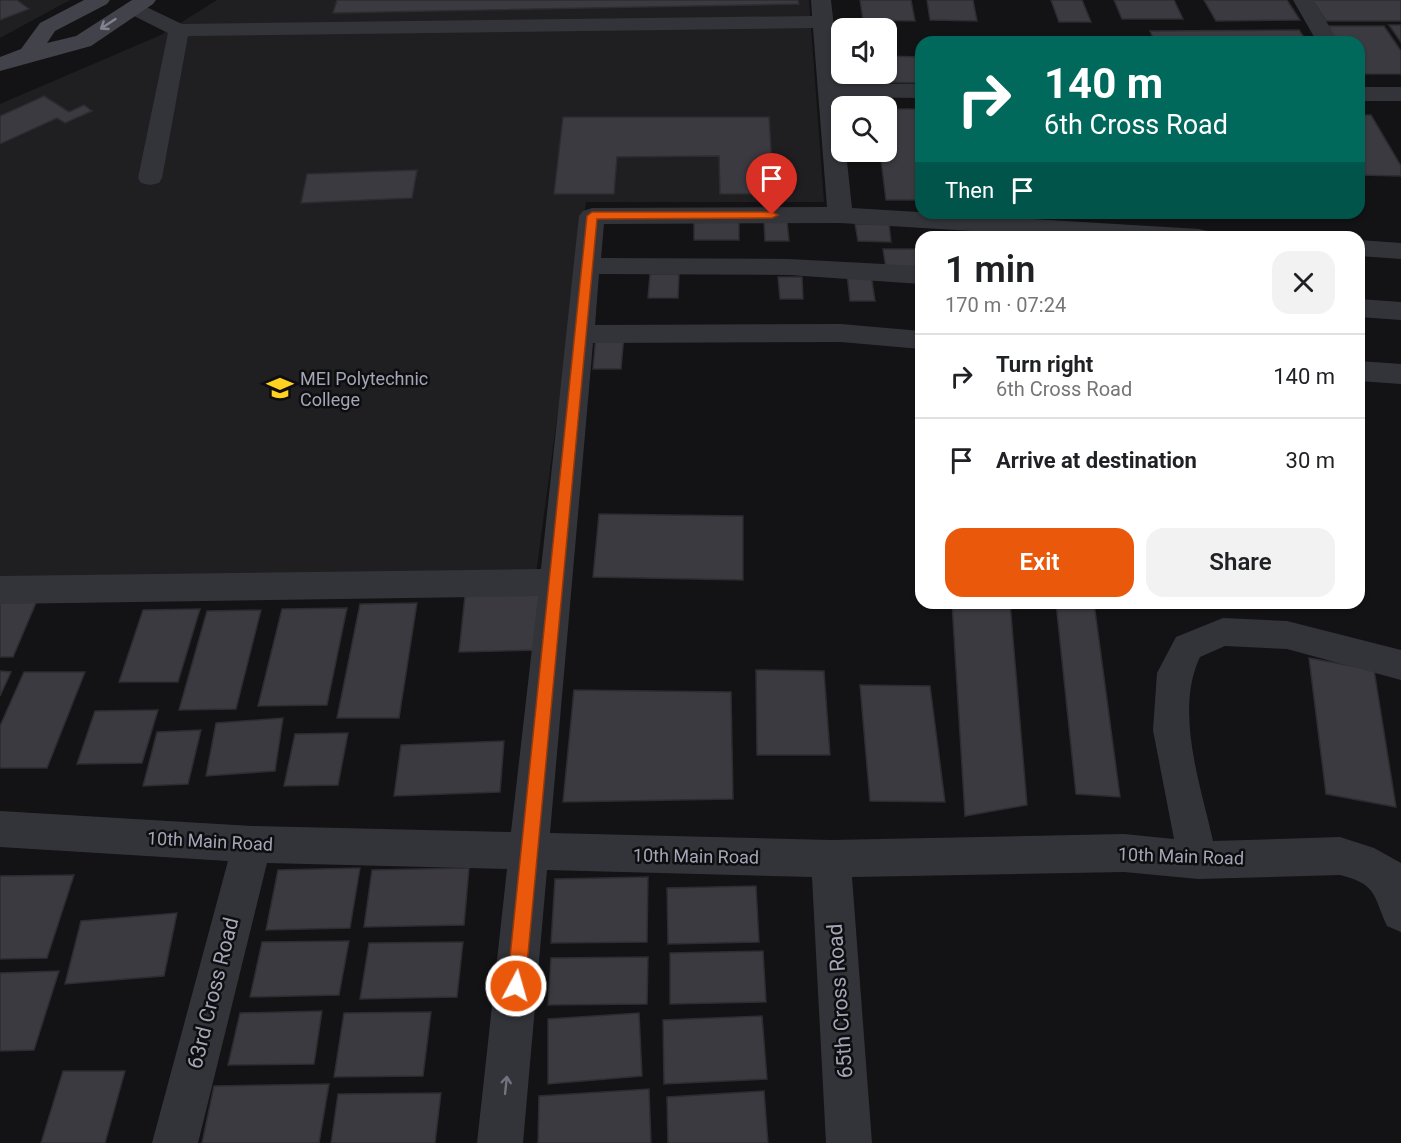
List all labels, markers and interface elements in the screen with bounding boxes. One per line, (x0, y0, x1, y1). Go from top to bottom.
one-way arrow (100, 18, 117, 30)
map controls (831, 18, 897, 162)
button: sound (831, 18, 897, 84)
text: 140 m (1044, 59, 1163, 108)
icon: right (945, 60, 1023, 138)
button: search (831, 96, 897, 162)
text: 6th Cross Road (1044, 109, 1228, 141)
pin (746, 153, 797, 215)
icon: arrive (755, 162, 788, 195)
icon: arrive (1006, 174, 1039, 207)
text: Then (945, 178, 994, 203)
text: 1 min (945, 249, 1035, 291)
button: close (1272, 251, 1335, 314)
text: 170 m · 07:24 (945, 293, 1066, 317)
text: Turn right (996, 352, 1093, 377)
icon: right (945, 360, 978, 393)
text: 140 m (1273, 364, 1335, 389)
place label: MEI Polytechnic College (300, 368, 428, 410)
school or university icon: MEI Polytechnic College (265, 373, 295, 403)
text: 6th Cross Road (996, 377, 1132, 401)
icon: arrive (945, 444, 978, 477)
text: Arrive at destination (996, 448, 1197, 473)
text: 30 m (1286, 448, 1335, 473)
button: Exit (945, 528, 1134, 597)
button: Share (1146, 528, 1335, 597)
street label: 10th Main Road (146, 827, 274, 855)
street label: 10th Main Road (1118, 843, 1244, 869)
street label: 10th Main Road (633, 844, 759, 868)
street label: 63rd Cross Road (183, 915, 243, 1071)
street label: 65th Cross Road (823, 923, 857, 1079)
position arrow (484, 954, 548, 1018)
one-way arrow (501, 1075, 512, 1095)

